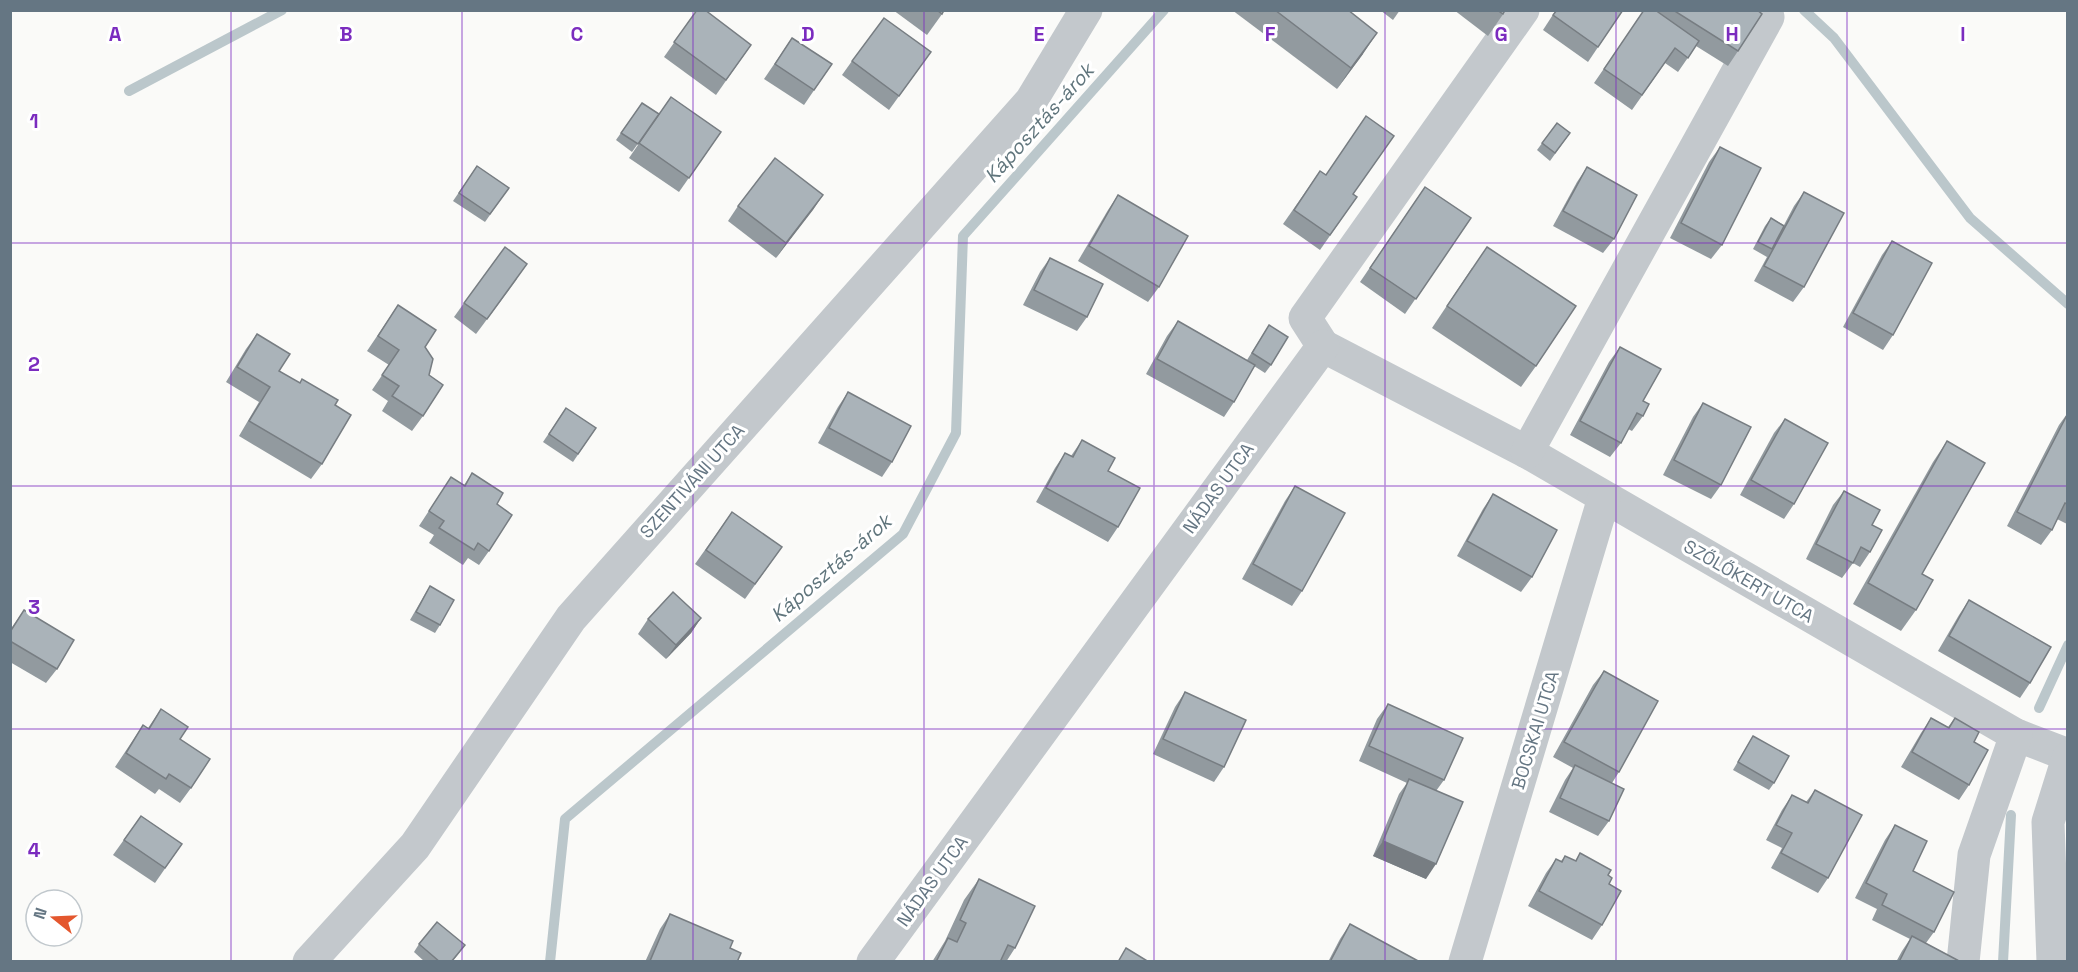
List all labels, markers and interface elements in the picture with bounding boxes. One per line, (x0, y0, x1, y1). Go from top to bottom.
text: A (109, 21, 122, 47)
text: B (339, 21, 353, 47)
text: C (571, 21, 584, 47)
text: D (801, 21, 815, 47)
text: E (1033, 21, 1045, 47)
text: F (1265, 21, 1276, 47)
text: G (1494, 21, 1508, 47)
text: H (1725, 21, 1739, 47)
text: I (1960, 21, 1966, 47)
water label: Káposztás-árok (979, 56, 1101, 188)
text: 1 (29, 108, 39, 134)
text: 2 (28, 351, 40, 377)
street label: SZENTIVÁNI UTCA (635, 419, 749, 543)
street label: NÁDAS UTCA (1177, 438, 1259, 538)
water label: Káposztás-árok (765, 507, 899, 628)
street label: SZŐLŐKERT UTCA (1680, 534, 1818, 628)
text: 3 (28, 594, 40, 620)
street label: BOCSKAI UTCA (1506, 668, 1564, 792)
street label: NÁDAS UTCA (891, 831, 973, 931)
text: 4 (28, 837, 41, 863)
north arrow (24, 888, 84, 948)
text: N (29, 905, 52, 922)

